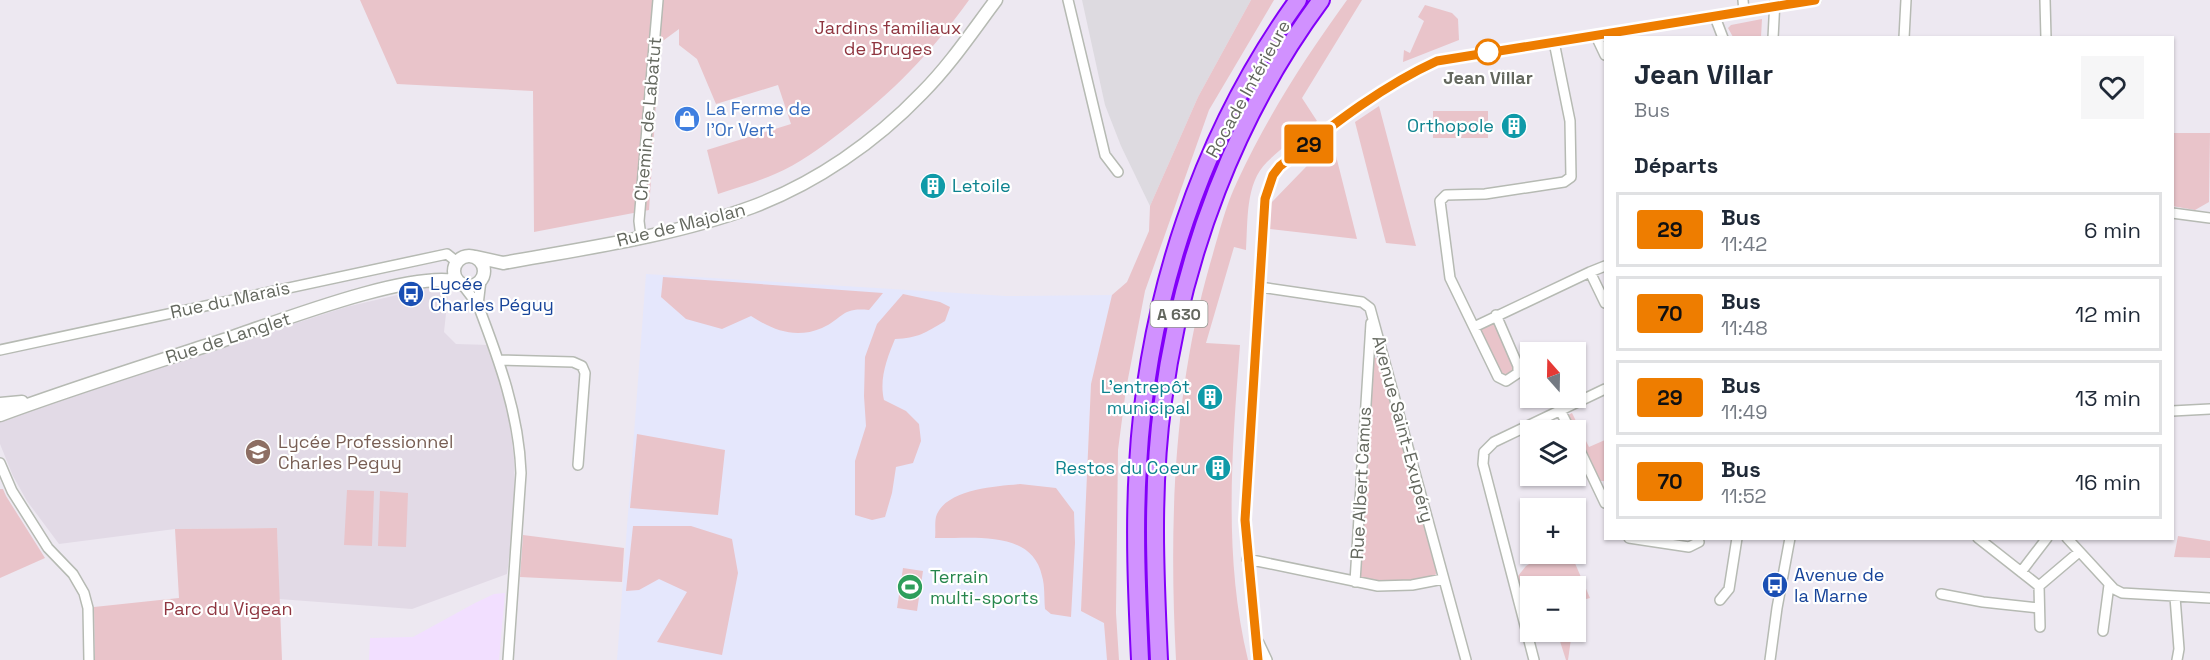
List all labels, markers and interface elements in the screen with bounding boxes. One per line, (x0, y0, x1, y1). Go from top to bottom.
park label: Jardins familiaux de Bruges (815, 16, 961, 60)
street label: Rocade Intérieure (1200, 16, 1295, 162)
street label: Chemin de Labatut (629, 36, 666, 202)
marker: Jean Villar (1475, 39, 1501, 65)
text: Jean Villar (1634, 56, 1773, 92)
button: heart (2081, 56, 2144, 119)
place label: Jean Villar (1443, 66, 1533, 89)
place label: La Ferme de l'Or Vert (706, 97, 811, 141)
text: Bus (1634, 97, 1670, 123)
shop icon: La Ferme de l'Or Vert (672, 104, 702, 134)
building icon: Orthopole (1499, 111, 1529, 141)
place label: Orthopole (1407, 114, 1494, 137)
line badge: 29 (1282, 124, 1336, 164)
text: 29 (1296, 131, 1322, 158)
text: Départs (1634, 151, 1718, 179)
building icon: Letoile (918, 171, 948, 201)
place label: Letoile (952, 174, 1011, 197)
street label: Rue de Majolan (614, 197, 748, 252)
text: Bus (1721, 203, 1761, 231)
text: 29 (1657, 216, 1683, 243)
text: 6 min (2084, 216, 2141, 244)
text: 11:42 (1721, 231, 1767, 257)
place label: Lycée Charles Péguy (430, 272, 554, 316)
street label: Rue du Marais (168, 276, 292, 323)
bus stop icon: Lycée Charles Péguy (396, 279, 426, 309)
text: Bus (1721, 287, 1761, 315)
text: 70 (1657, 300, 1683, 327)
text: 12 min (2075, 300, 2141, 328)
road number: A 630 (1150, 301, 1208, 327)
street label: Rue de Langlet (162, 306, 293, 369)
text: 11:48 (1721, 315, 1768, 341)
street label: Avenue Saint-Exupéry (1367, 333, 1440, 525)
north arrow (1520, 342, 1586, 408)
map controls (1520, 342, 1586, 642)
text: Bus (1721, 371, 1761, 399)
place label: L'entrepôt municipal (1101, 375, 1190, 419)
building icon: L'entrepôt municipal (1195, 382, 1225, 412)
text: 29 (1657, 384, 1683, 411)
text: 13 min (2075, 384, 2141, 412)
text: 11:49 (1721, 399, 1768, 425)
street label: Rue Albert Camus (1345, 406, 1376, 560)
button: layers (1520, 420, 1586, 486)
place label: Lycée Professionnel Charles Peguy (278, 430, 453, 474)
school or university icon: Lycée Professionnel Charles Peguy (243, 437, 273, 467)
building icon: Restos du Coeur (1203, 453, 1233, 483)
text: Bus (1721, 455, 1761, 483)
place label: Restos du Coeur (1055, 456, 1198, 479)
text: 70 (1657, 468, 1683, 495)
text: 16 min (2075, 468, 2141, 496)
text: 11:52 (1721, 483, 1767, 509)
button: + (1520, 498, 1586, 564)
place label: Avenue de la Marne (1794, 563, 1884, 607)
place label: Terrain multi-sports (930, 565, 1038, 609)
bus stop icon: Avenue de la Marne (1760, 570, 1790, 600)
sports icon: Terrain multi-sports (895, 572, 925, 602)
button: − (1520, 576, 1586, 642)
park label: Parc du Vigean (164, 597, 292, 620)

